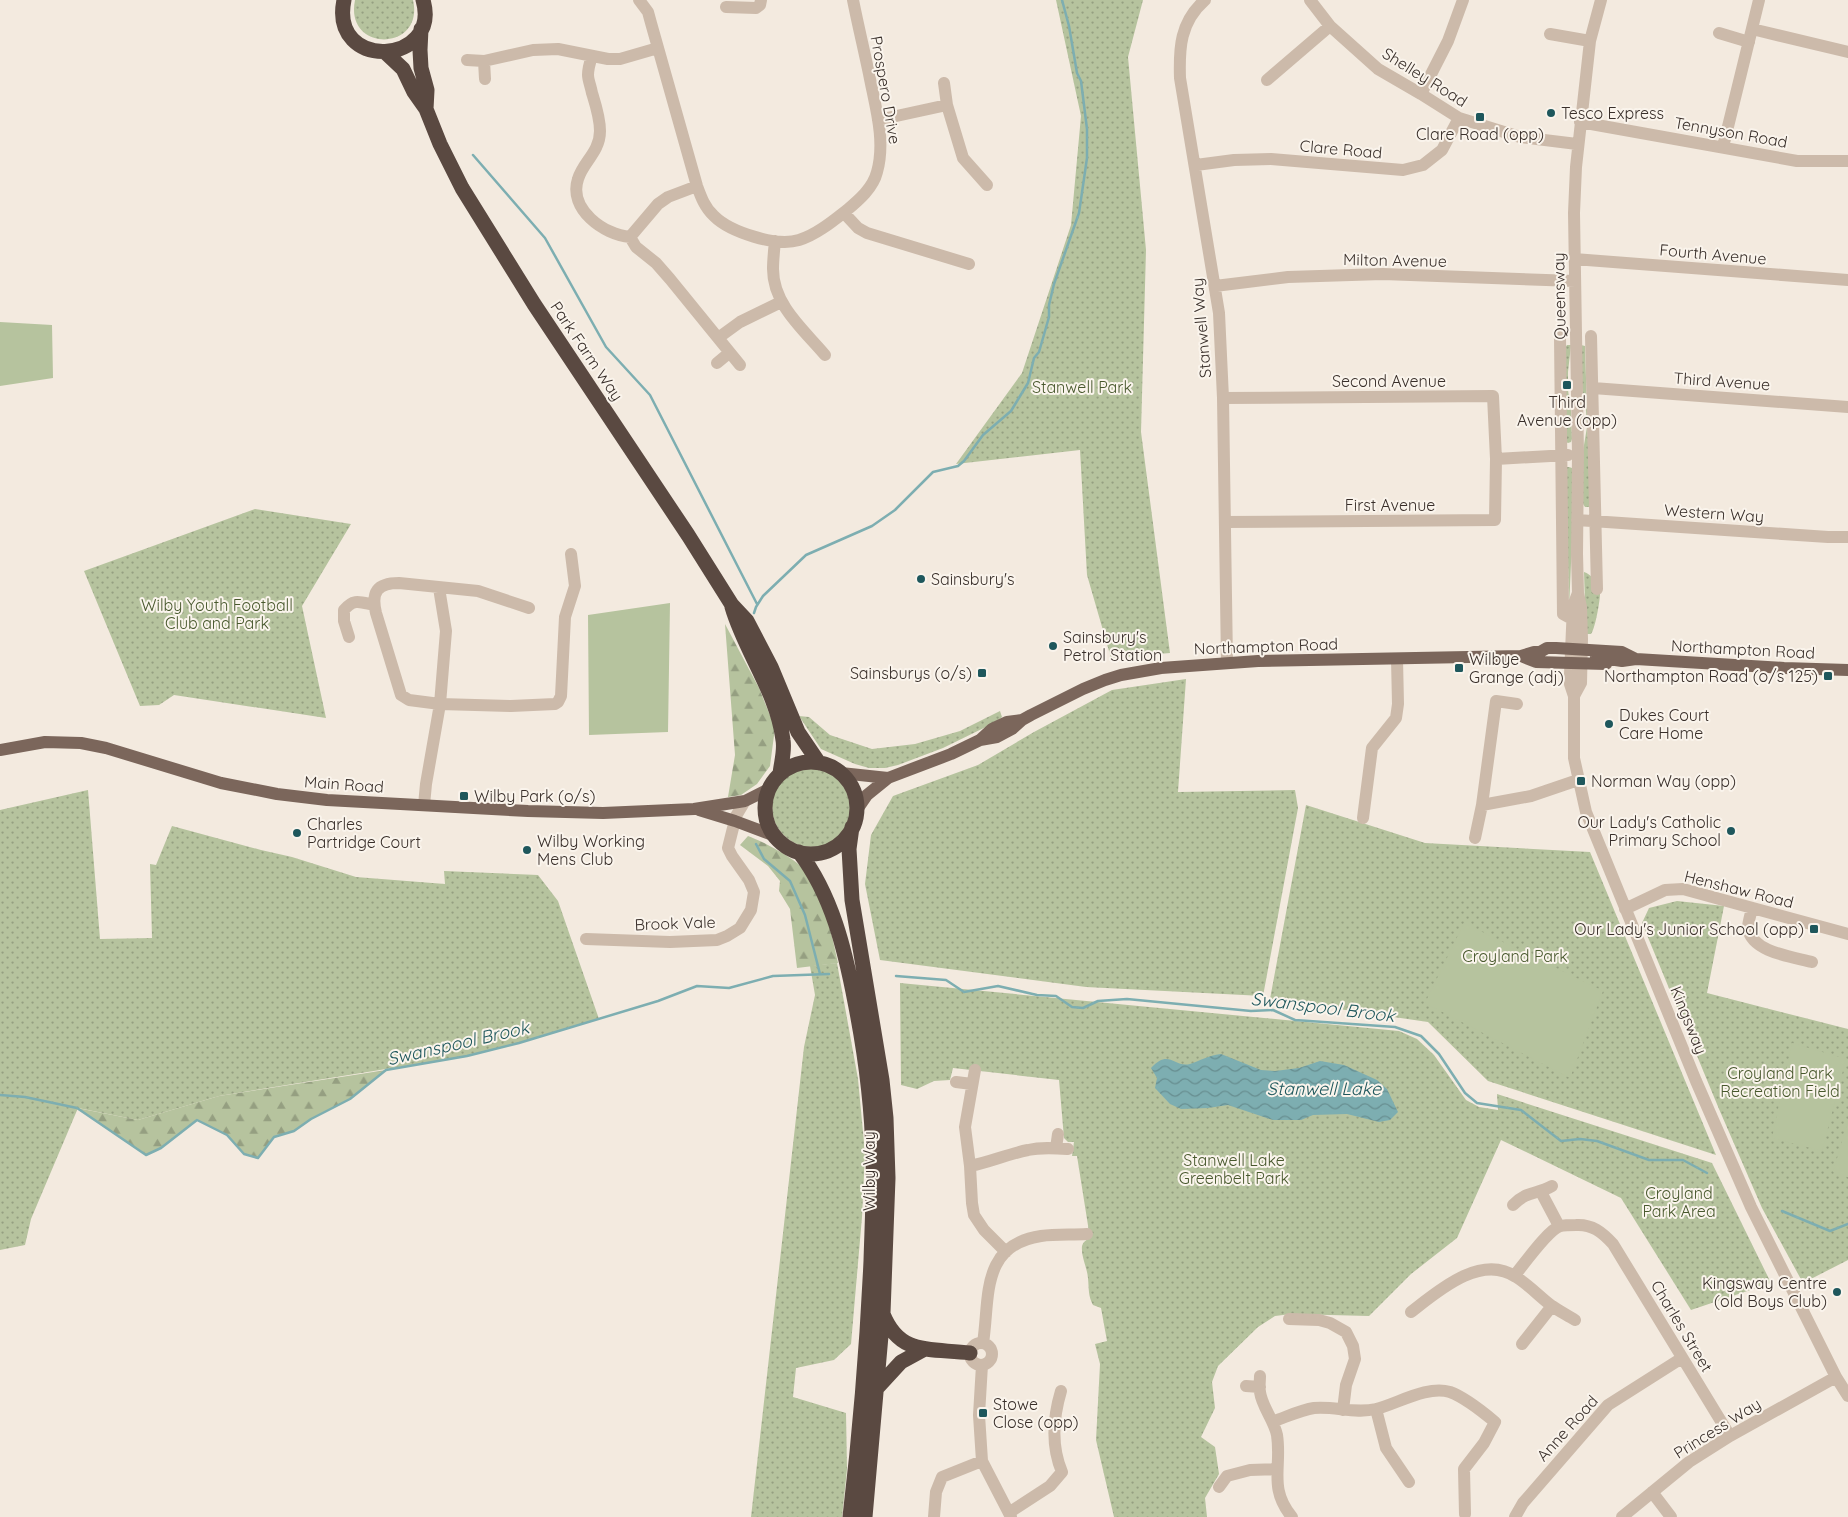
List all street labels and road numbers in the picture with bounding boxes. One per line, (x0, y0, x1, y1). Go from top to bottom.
street label: Prospero Drive (867, 34, 905, 146)
street label: Shelley Road (1379, 43, 1471, 111)
street label: Tennyson Road (1673, 112, 1789, 152)
street label: Clare Road (1299, 135, 1383, 163)
street label: Fourth Avenue (1659, 239, 1767, 269)
street label: Milton Avenue (1343, 249, 1447, 271)
street label: Queensway (1548, 252, 1570, 340)
street label: Stanwell Way (1187, 277, 1215, 379)
street label: Park Farm Way (546, 297, 628, 405)
street label: Third Avenue (1673, 368, 1771, 394)
street label: Second Avenue (1332, 371, 1446, 391)
street label: First Avenue (1345, 495, 1435, 515)
street label: Western Way (1663, 500, 1765, 526)
street label: Northampton Road (1194, 633, 1338, 659)
street label: Northampton Road (1670, 635, 1816, 663)
street label: Main Road (304, 771, 384, 797)
street label: Henshaw Road (1682, 866, 1796, 912)
street label: Brook Vale (634, 912, 716, 934)
street label: Kingsway (1666, 983, 1712, 1057)
street label: Wilby Way (859, 1131, 879, 1211)
street label: Charles Street (1647, 1276, 1717, 1376)
street label: Anne Road (1532, 1391, 1602, 1465)
street label: Princess Way (1670, 1393, 1764, 1463)

